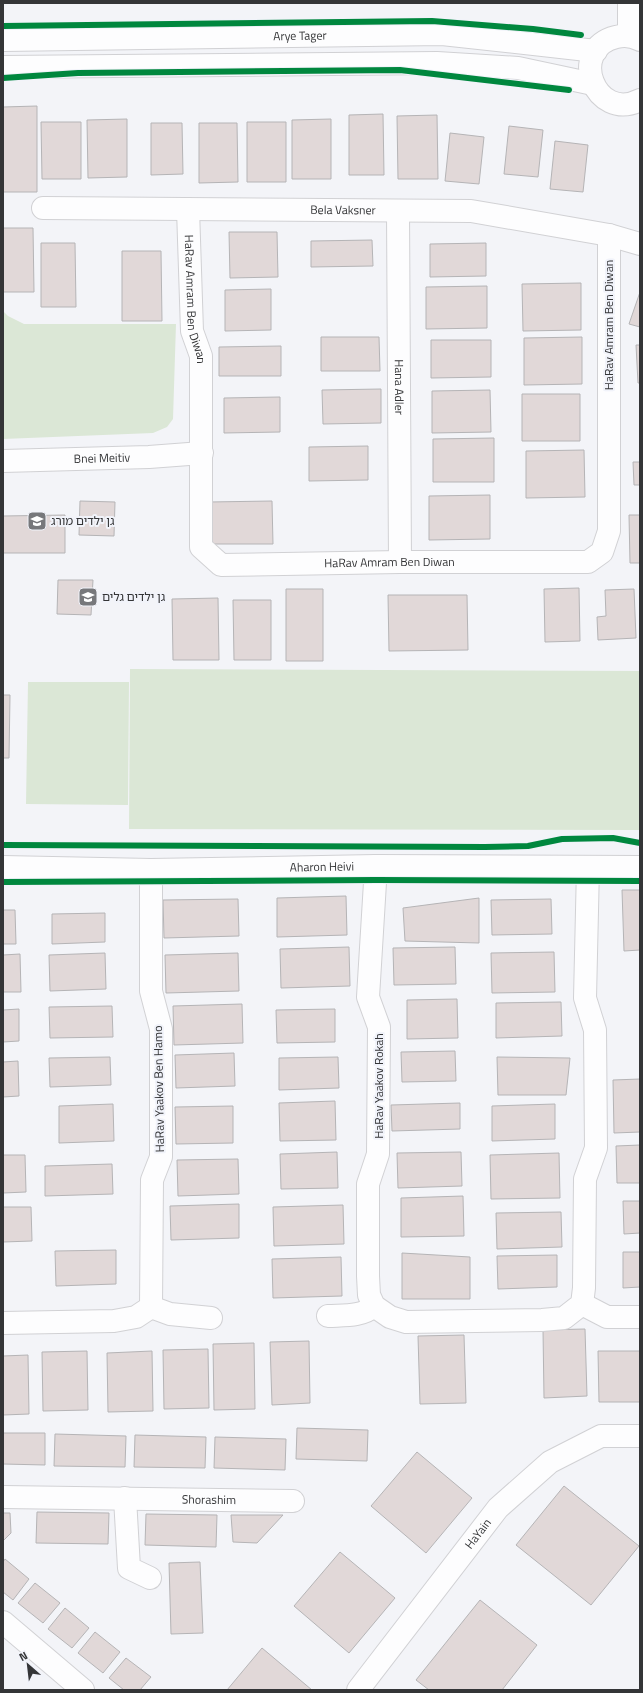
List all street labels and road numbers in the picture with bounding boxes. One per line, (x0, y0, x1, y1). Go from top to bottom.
street label: Arye Tager (273, 26, 327, 45)
street label: Bela Vaksner (310, 200, 376, 219)
street label: HaRav Amram Ben Diwan (180, 234, 211, 364)
street label: HaRav Amram Ben Diwan (599, 260, 618, 390)
street label: Hana Adler (390, 359, 409, 415)
street label: Bnei Meitiv (73, 448, 131, 468)
street label: HaRav Amram Ben Diwan (324, 552, 455, 572)
street label: Aharon Heivi (290, 856, 354, 877)
street label: HaRav Yaakov Ben Hamo (148, 1025, 169, 1153)
street label: HaRav Yaakov Rokah (369, 1033, 388, 1139)
street label: Shorashim (182, 1489, 236, 1509)
street label: HaYain (460, 1514, 496, 1553)

